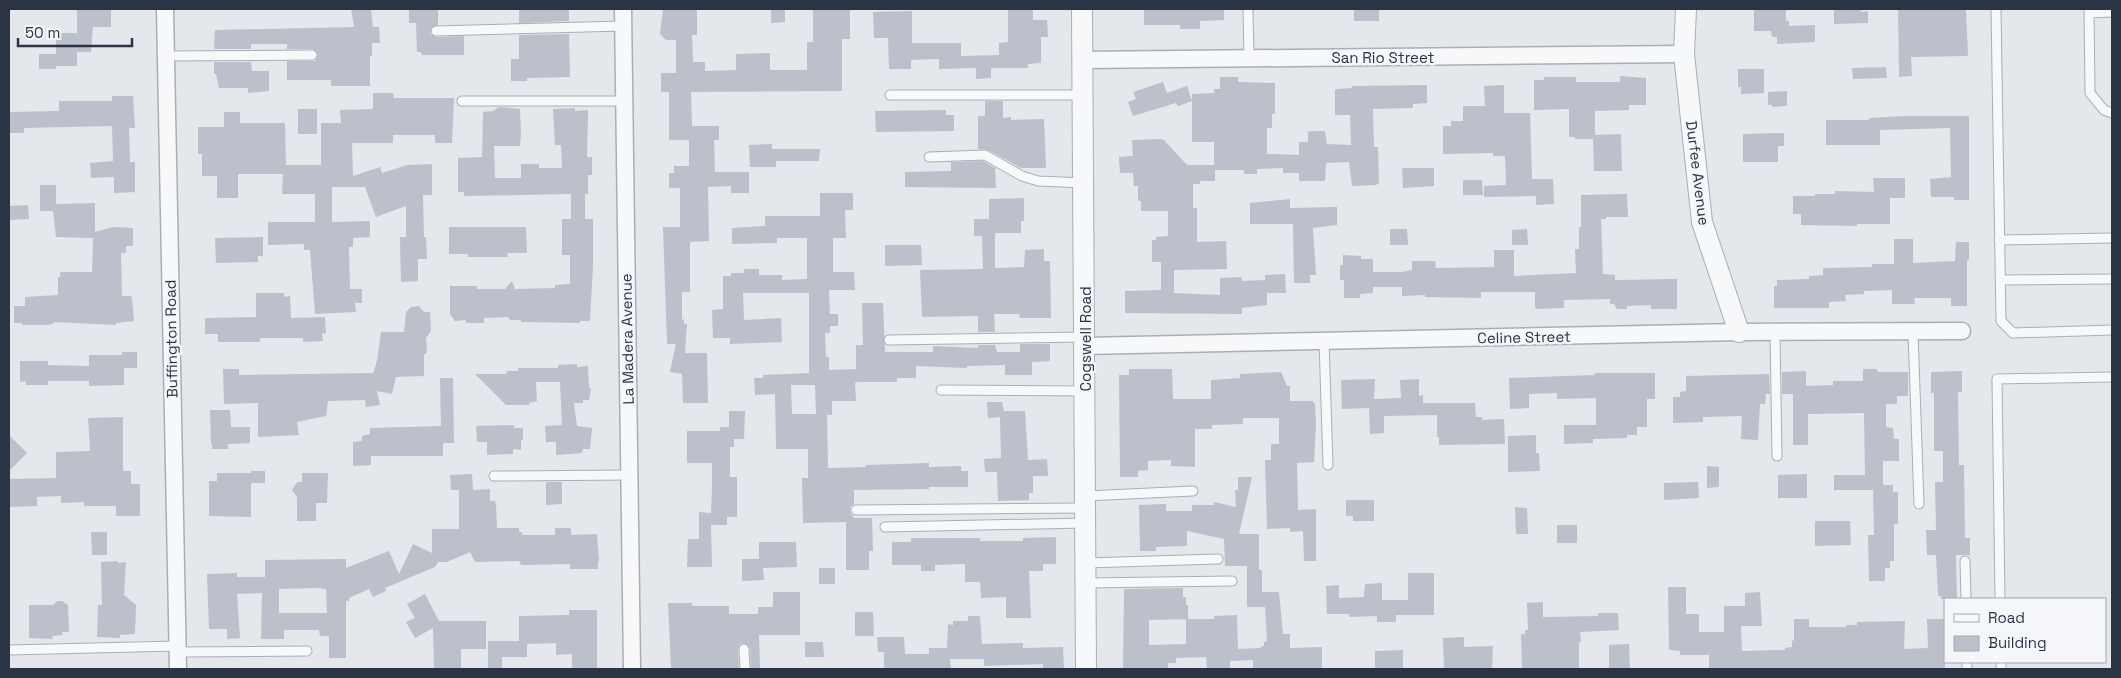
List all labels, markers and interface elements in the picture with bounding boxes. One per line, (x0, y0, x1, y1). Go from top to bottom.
scale bar (18, 15, 131, 47)
text: 50 m (25, 23, 60, 42)
street label: San Rio Street (1332, 48, 1435, 67)
street label: Durfee Avenue (1682, 120, 1714, 227)
street label: La Madera Avenue (616, 273, 638, 405)
street label: Buffington Road (160, 280, 182, 398)
street label: Cogswell Road (1076, 286, 1095, 392)
street label: Celine Street (1477, 327, 1571, 347)
legend (1944, 598, 2106, 663)
text: Road (1988, 608, 2025, 627)
text: Building (1988, 633, 2047, 652)

